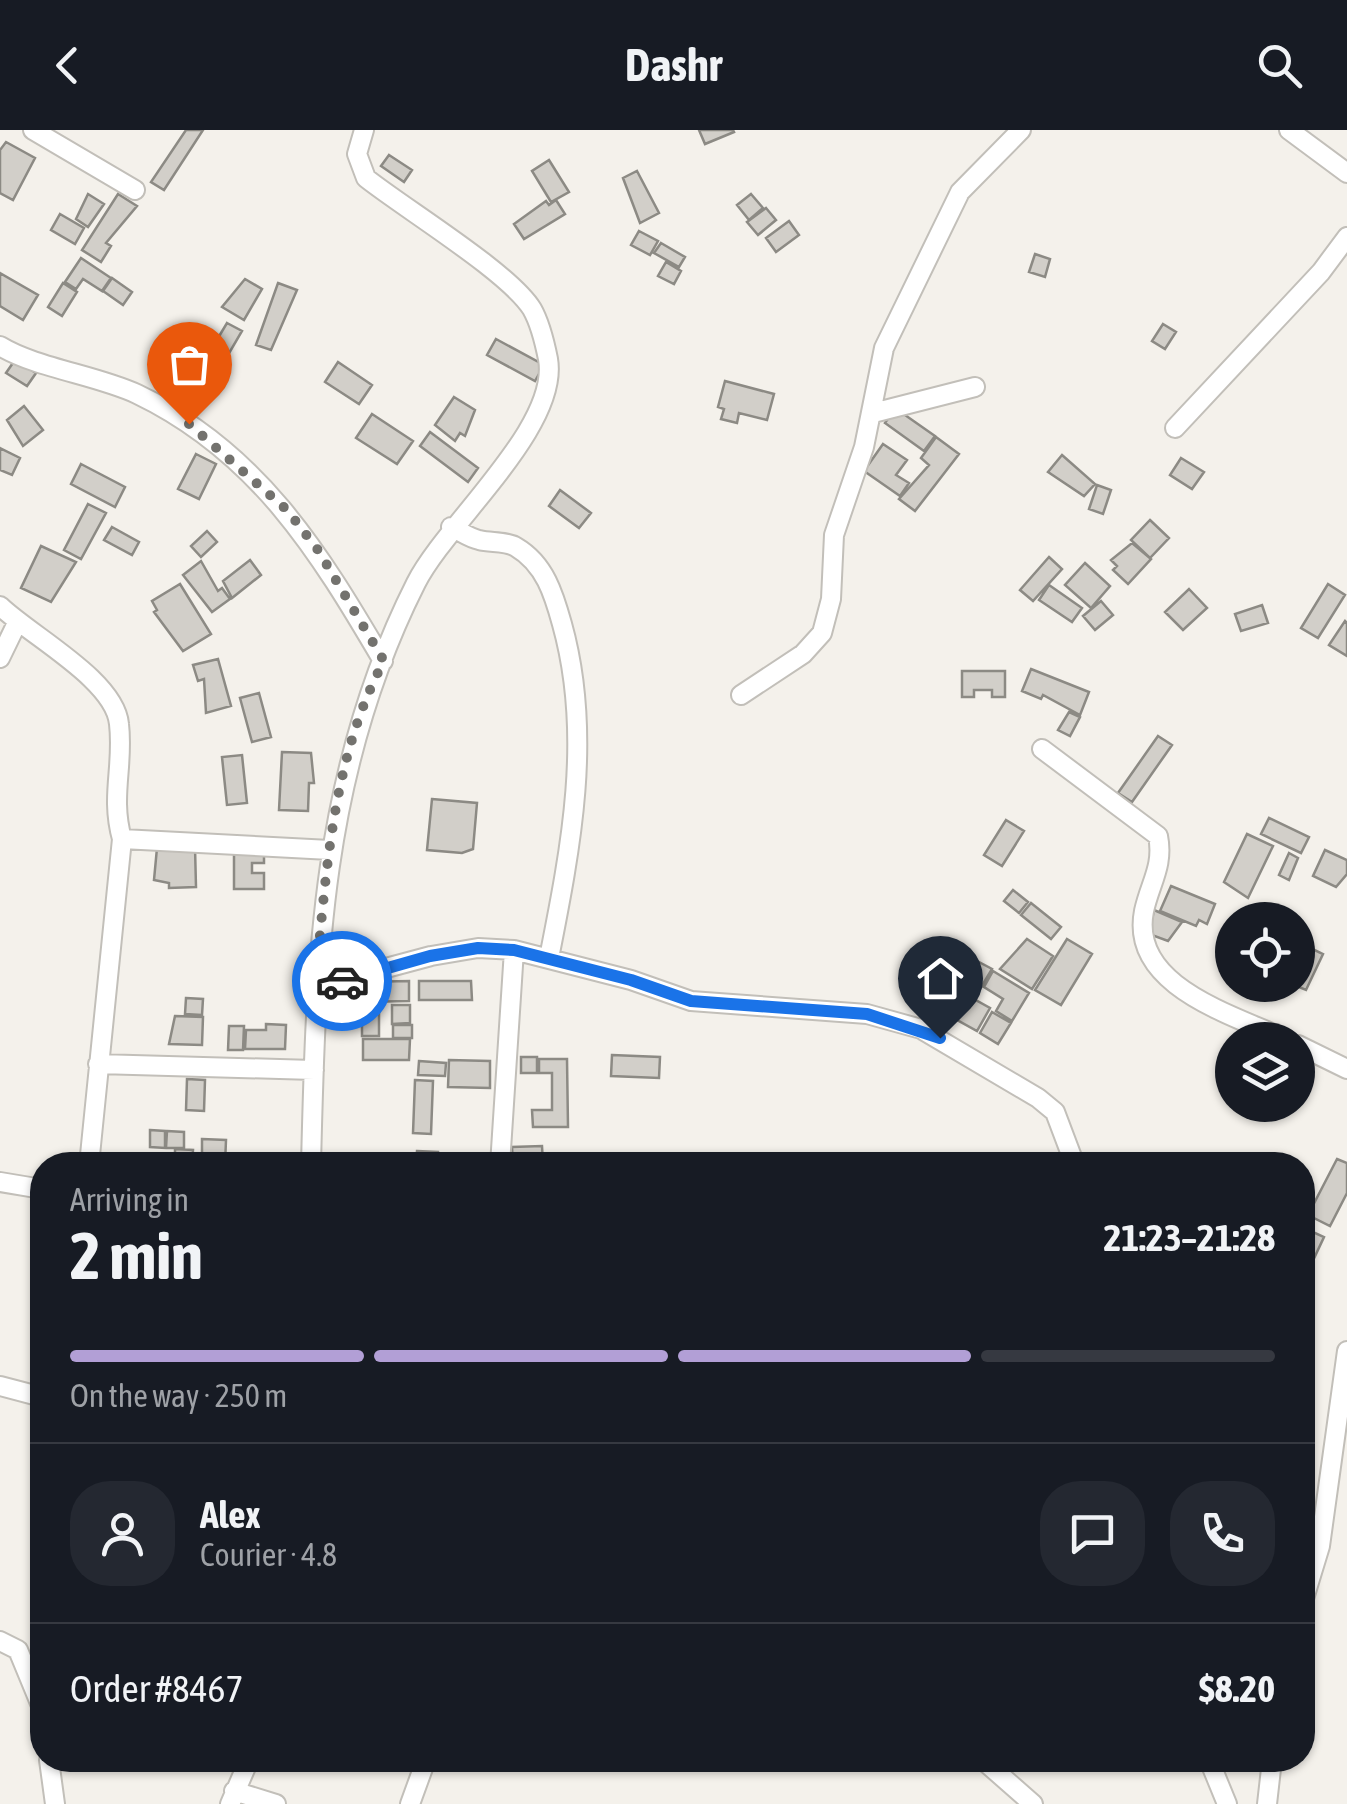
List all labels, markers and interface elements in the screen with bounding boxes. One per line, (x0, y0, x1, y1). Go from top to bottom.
icon: back (40, 38, 95, 93)
icon: search (1252, 38, 1307, 93)
text: Dashr (625, 39, 722, 91)
pin (147, 322, 232, 425)
icon: bag (162, 337, 217, 392)
map controls (1215, 902, 1315, 1122)
button: locate (1215, 902, 1315, 1002)
courier (292, 931, 392, 1031)
pin (898, 936, 983, 1039)
icon: home (913, 951, 968, 1006)
icon: car (315, 954, 370, 1009)
button: layers (1215, 1022, 1315, 1122)
text: Arriving in (70, 1181, 189, 1218)
text: 21:23–21:28 (1103, 1216, 1275, 1259)
text: 2 min (70, 1218, 203, 1293)
text: On the way · 250 m (70, 1377, 287, 1414)
button: person (70, 1481, 175, 1586)
button: chat (1040, 1481, 1145, 1586)
button: phone (1170, 1481, 1275, 1586)
text: Alex (200, 1493, 261, 1536)
text: Courier · 4.8 (200, 1536, 337, 1573)
text: Order #8467 (70, 1667, 243, 1710)
text: $8.20 (1199, 1667, 1275, 1710)

